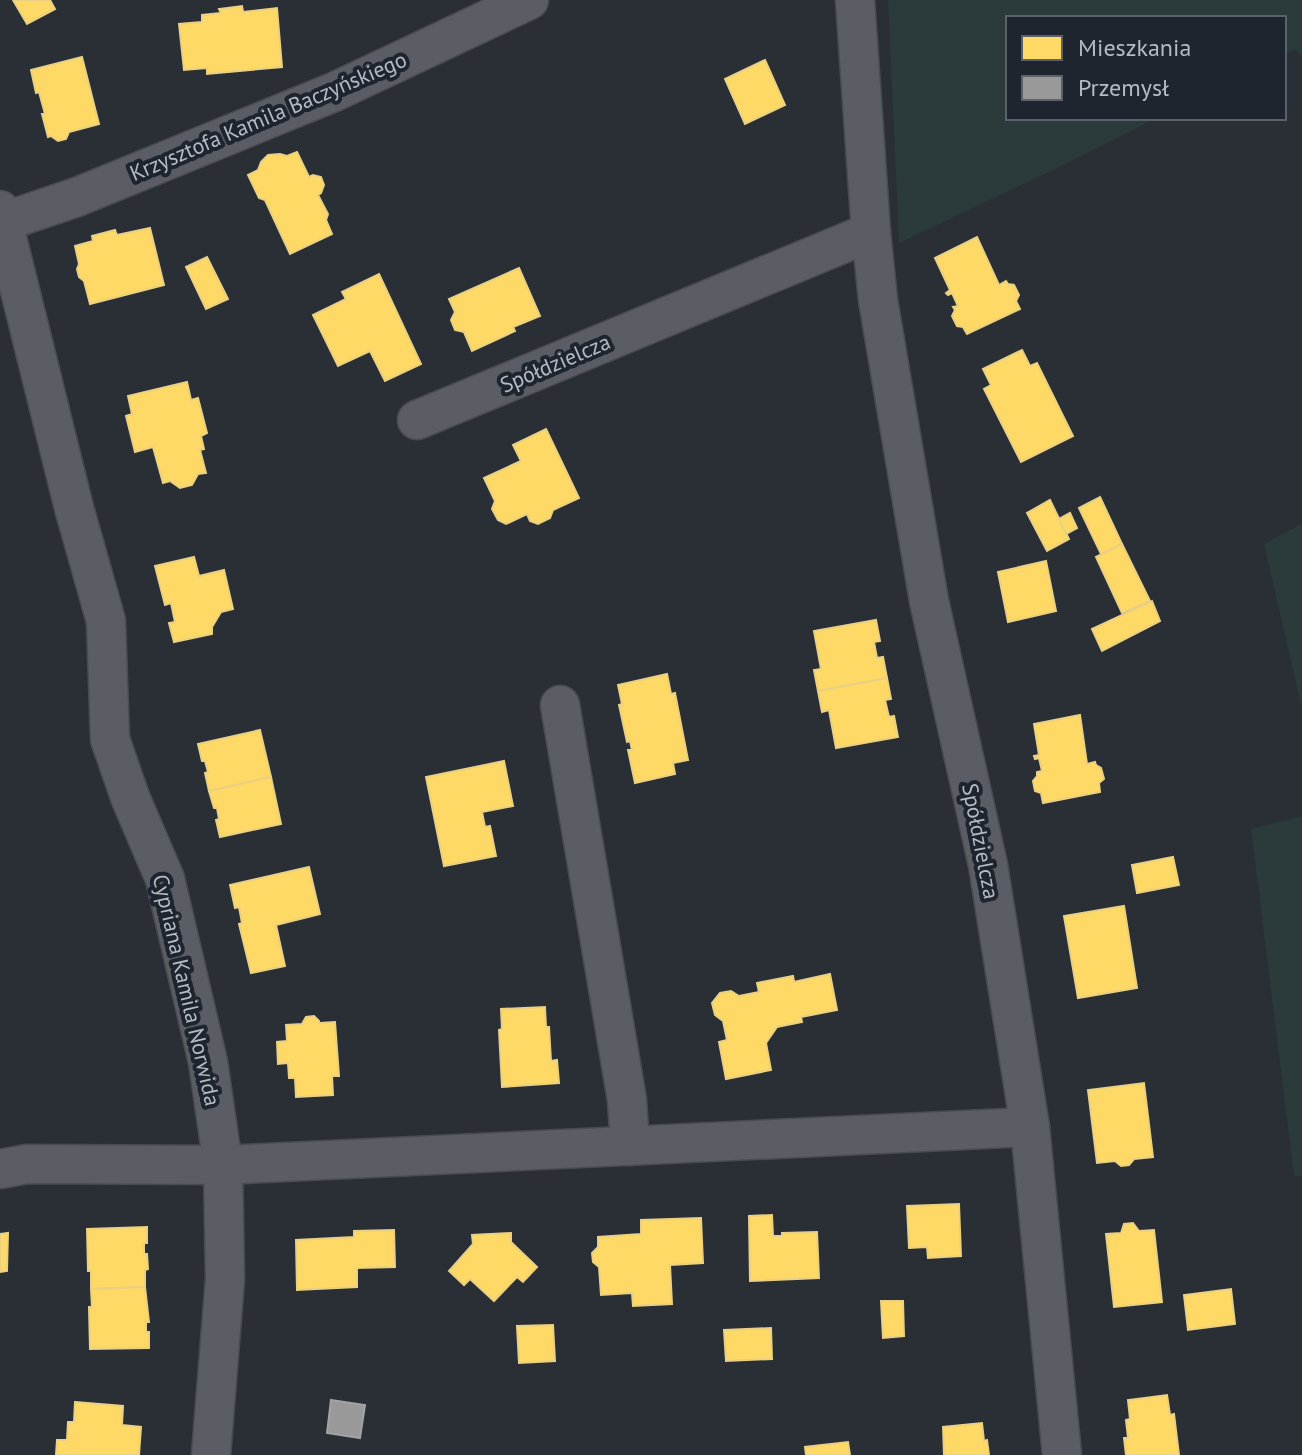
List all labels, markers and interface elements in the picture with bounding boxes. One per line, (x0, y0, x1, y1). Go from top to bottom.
legend (1006, 16, 1286, 120)
text: Mieszkania (1078, 32, 1191, 63)
street label: Krzysztofa Kamila Baczyńskiego (125, 45, 411, 187)
text: Przemysł (1078, 72, 1169, 103)
street label: Spółdzielcza (496, 327, 614, 399)
street label: Spółdzielcza (956, 781, 1006, 901)
street label: Cypriana Kamila Norwida (147, 872, 227, 1108)

